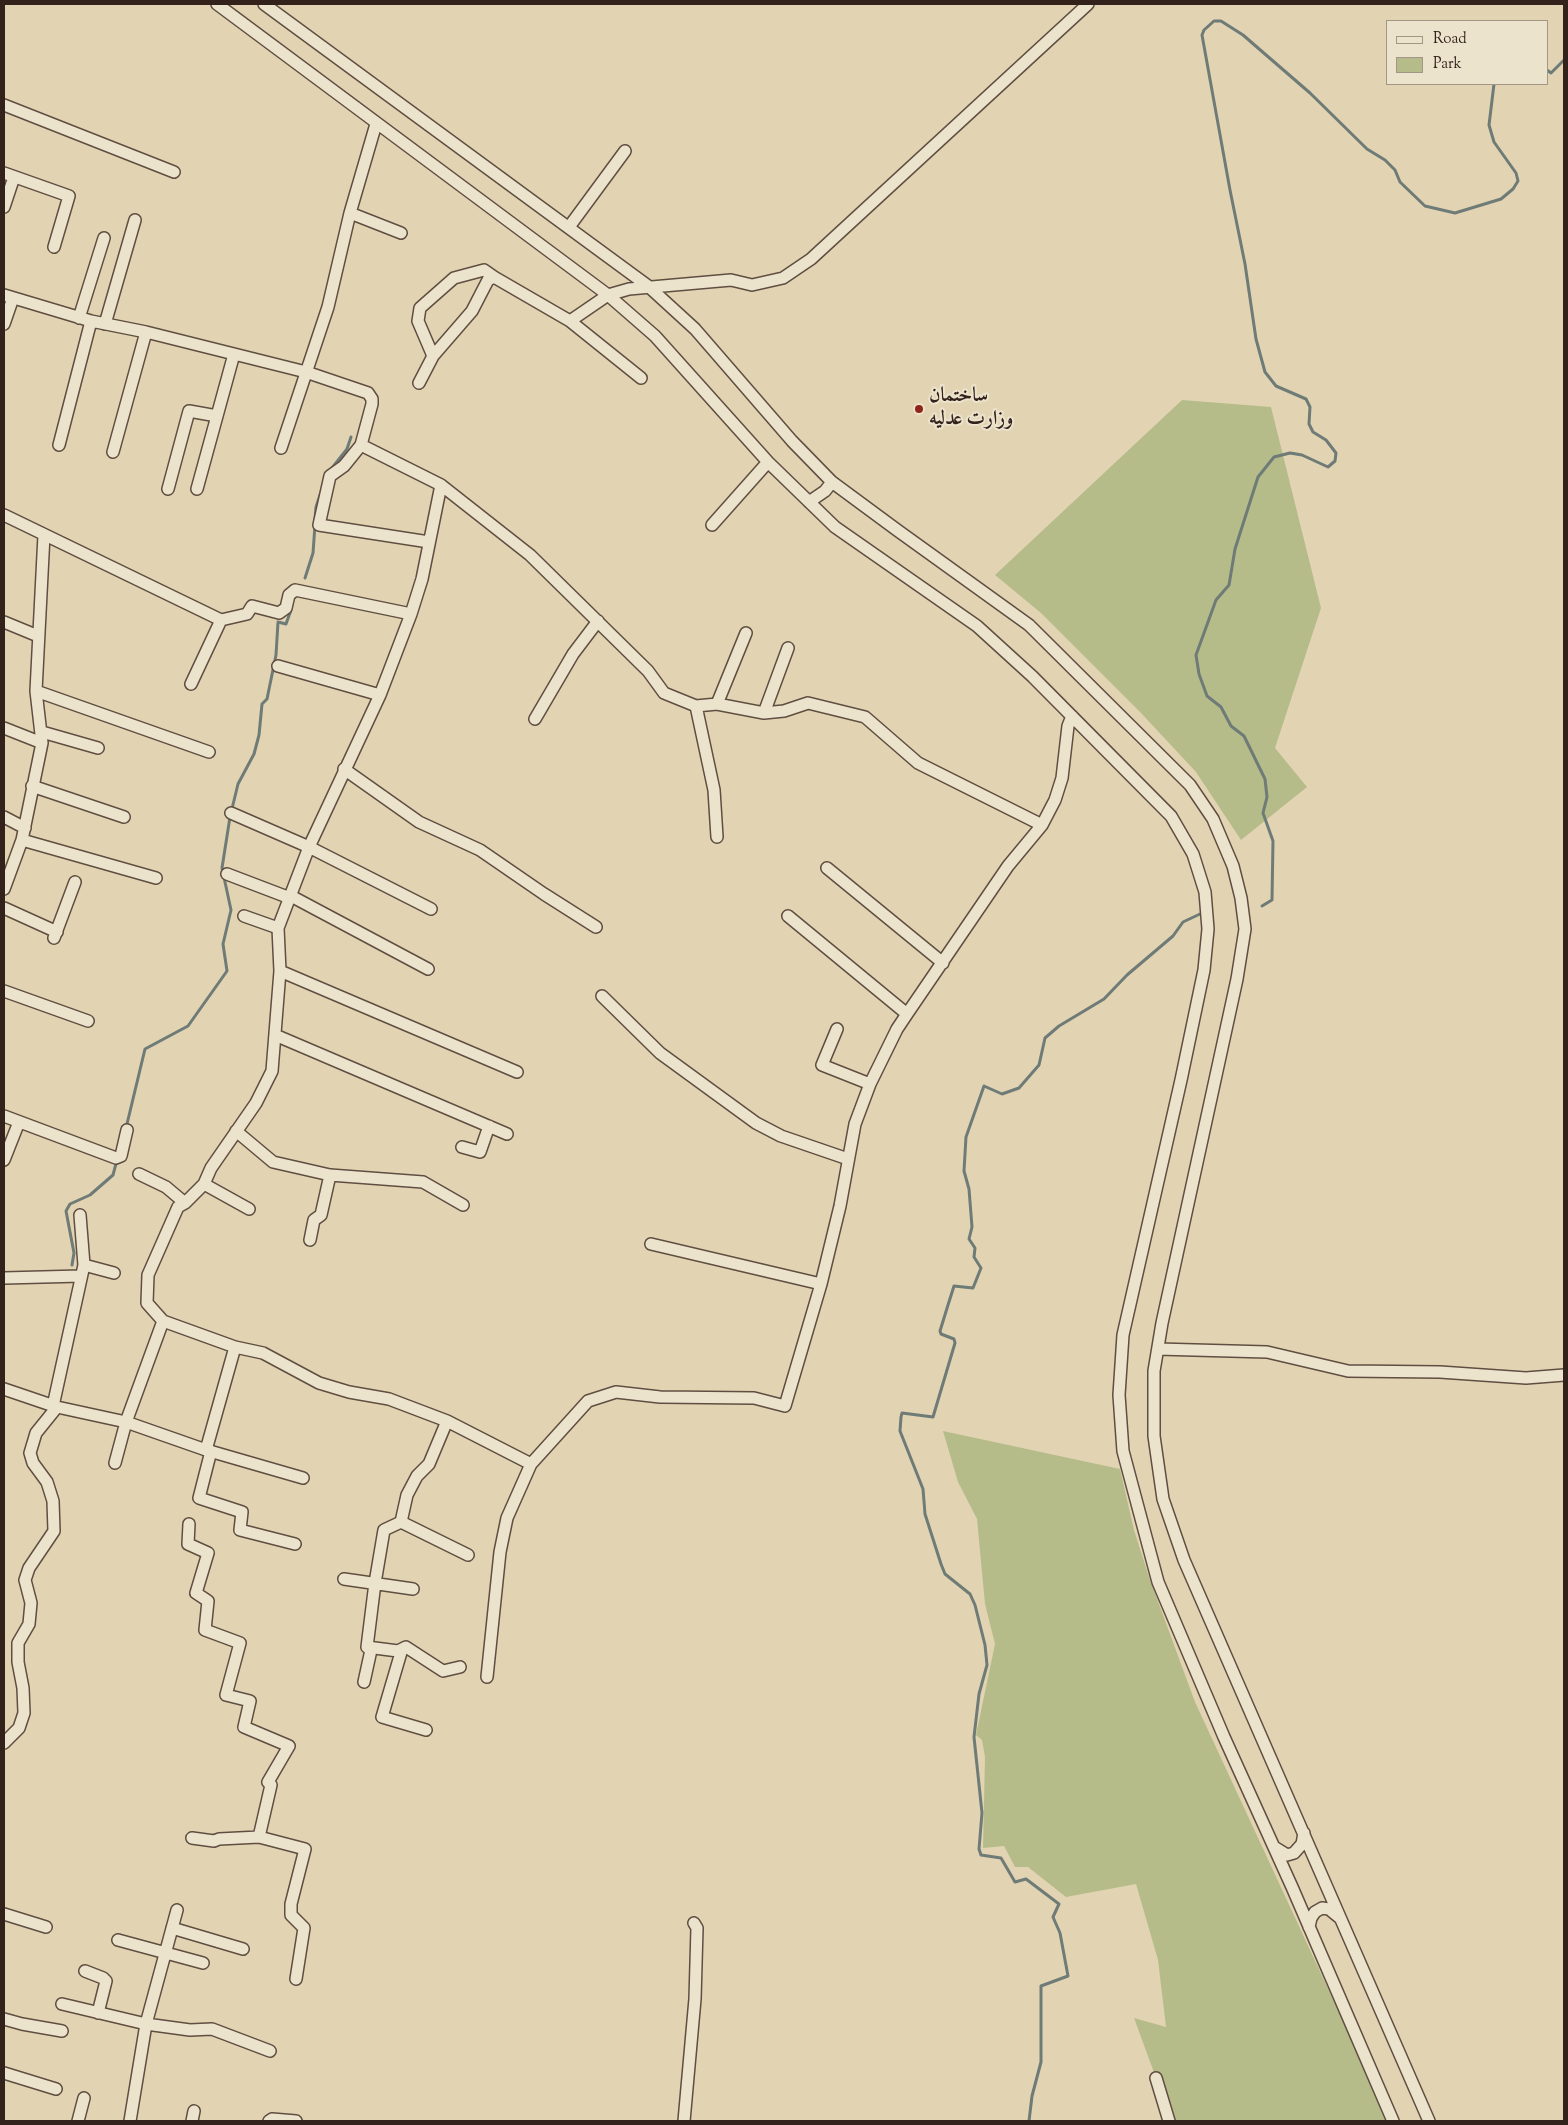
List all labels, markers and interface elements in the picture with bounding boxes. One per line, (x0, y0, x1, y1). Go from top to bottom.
legend (1386, 20, 1548, 85)
text: Road (1433, 29, 1467, 50)
text: Park (1433, 54, 1462, 75)
place label: ساختمان وزارت عدلیه (929, 386, 1013, 433)
marker: ساختمان وزارت عدلیه (913, 403, 925, 415)

